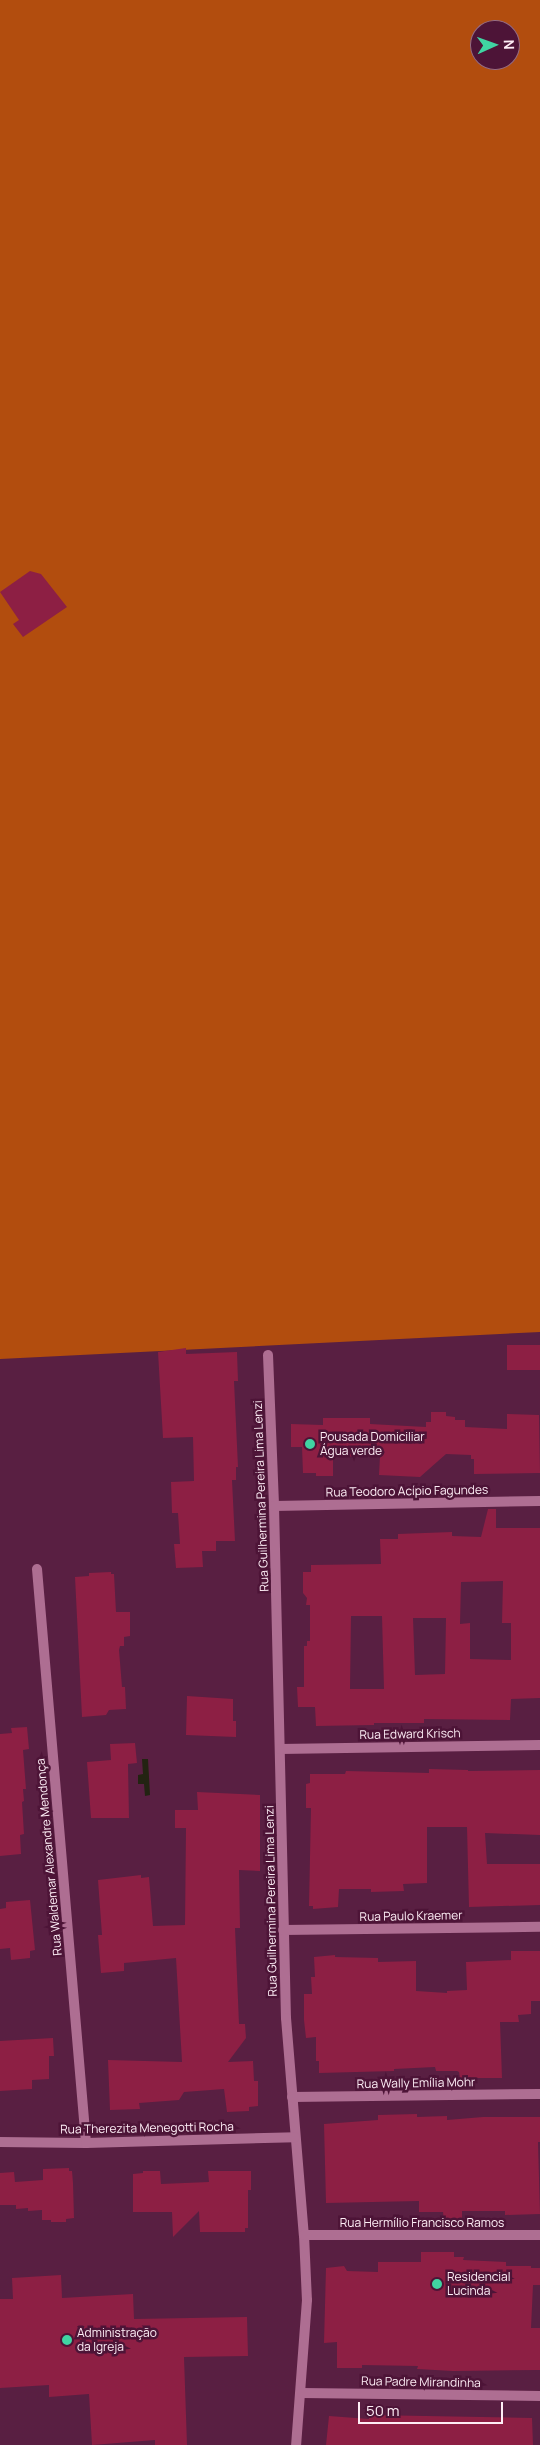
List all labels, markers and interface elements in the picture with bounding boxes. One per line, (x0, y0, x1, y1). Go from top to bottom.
north arrow (470, 20, 520, 70)
text: N (500, 39, 519, 50)
street label: Rua Guilhermina Pereira Lima Lenzi (250, 1400, 272, 1592)
place label: Pousada Domiciliar Água verde (320, 1430, 425, 1458)
marker: Pousada Domiciliar Água verde (304, 1438, 316, 1450)
street label: Rua Teodoro Acípio Fagundes (326, 1482, 488, 1500)
street label: Rua Edward Krisch (359, 1726, 461, 1742)
street label: Rua Waldemar Alexandre Mendonça (33, 1758, 65, 1956)
street label: Rua Guilhermina Pereira Lima Lenzi (262, 1805, 280, 1997)
street label: Rua Paulo Kraemer (359, 1908, 463, 1924)
street label: Rua Wally Emília Mohr (357, 2075, 475, 2091)
street label: Rua Therezita Menegotti Rocha (60, 2119, 234, 2137)
street label: Rua Hermílio Francisco Ramos (340, 2216, 504, 2230)
place label: Residencial Lucinda (447, 2270, 510, 2298)
marker: Residencial Lucinda (431, 2278, 443, 2290)
place label: Administração da Igreja (77, 2326, 157, 2354)
marker: Administração da Igreja (61, 2334, 73, 2346)
street label: Rua Padre Mirandinha (361, 2374, 481, 2390)
scale bar (360, 2392, 505, 2424)
text: 50 m (366, 2400, 400, 2421)

